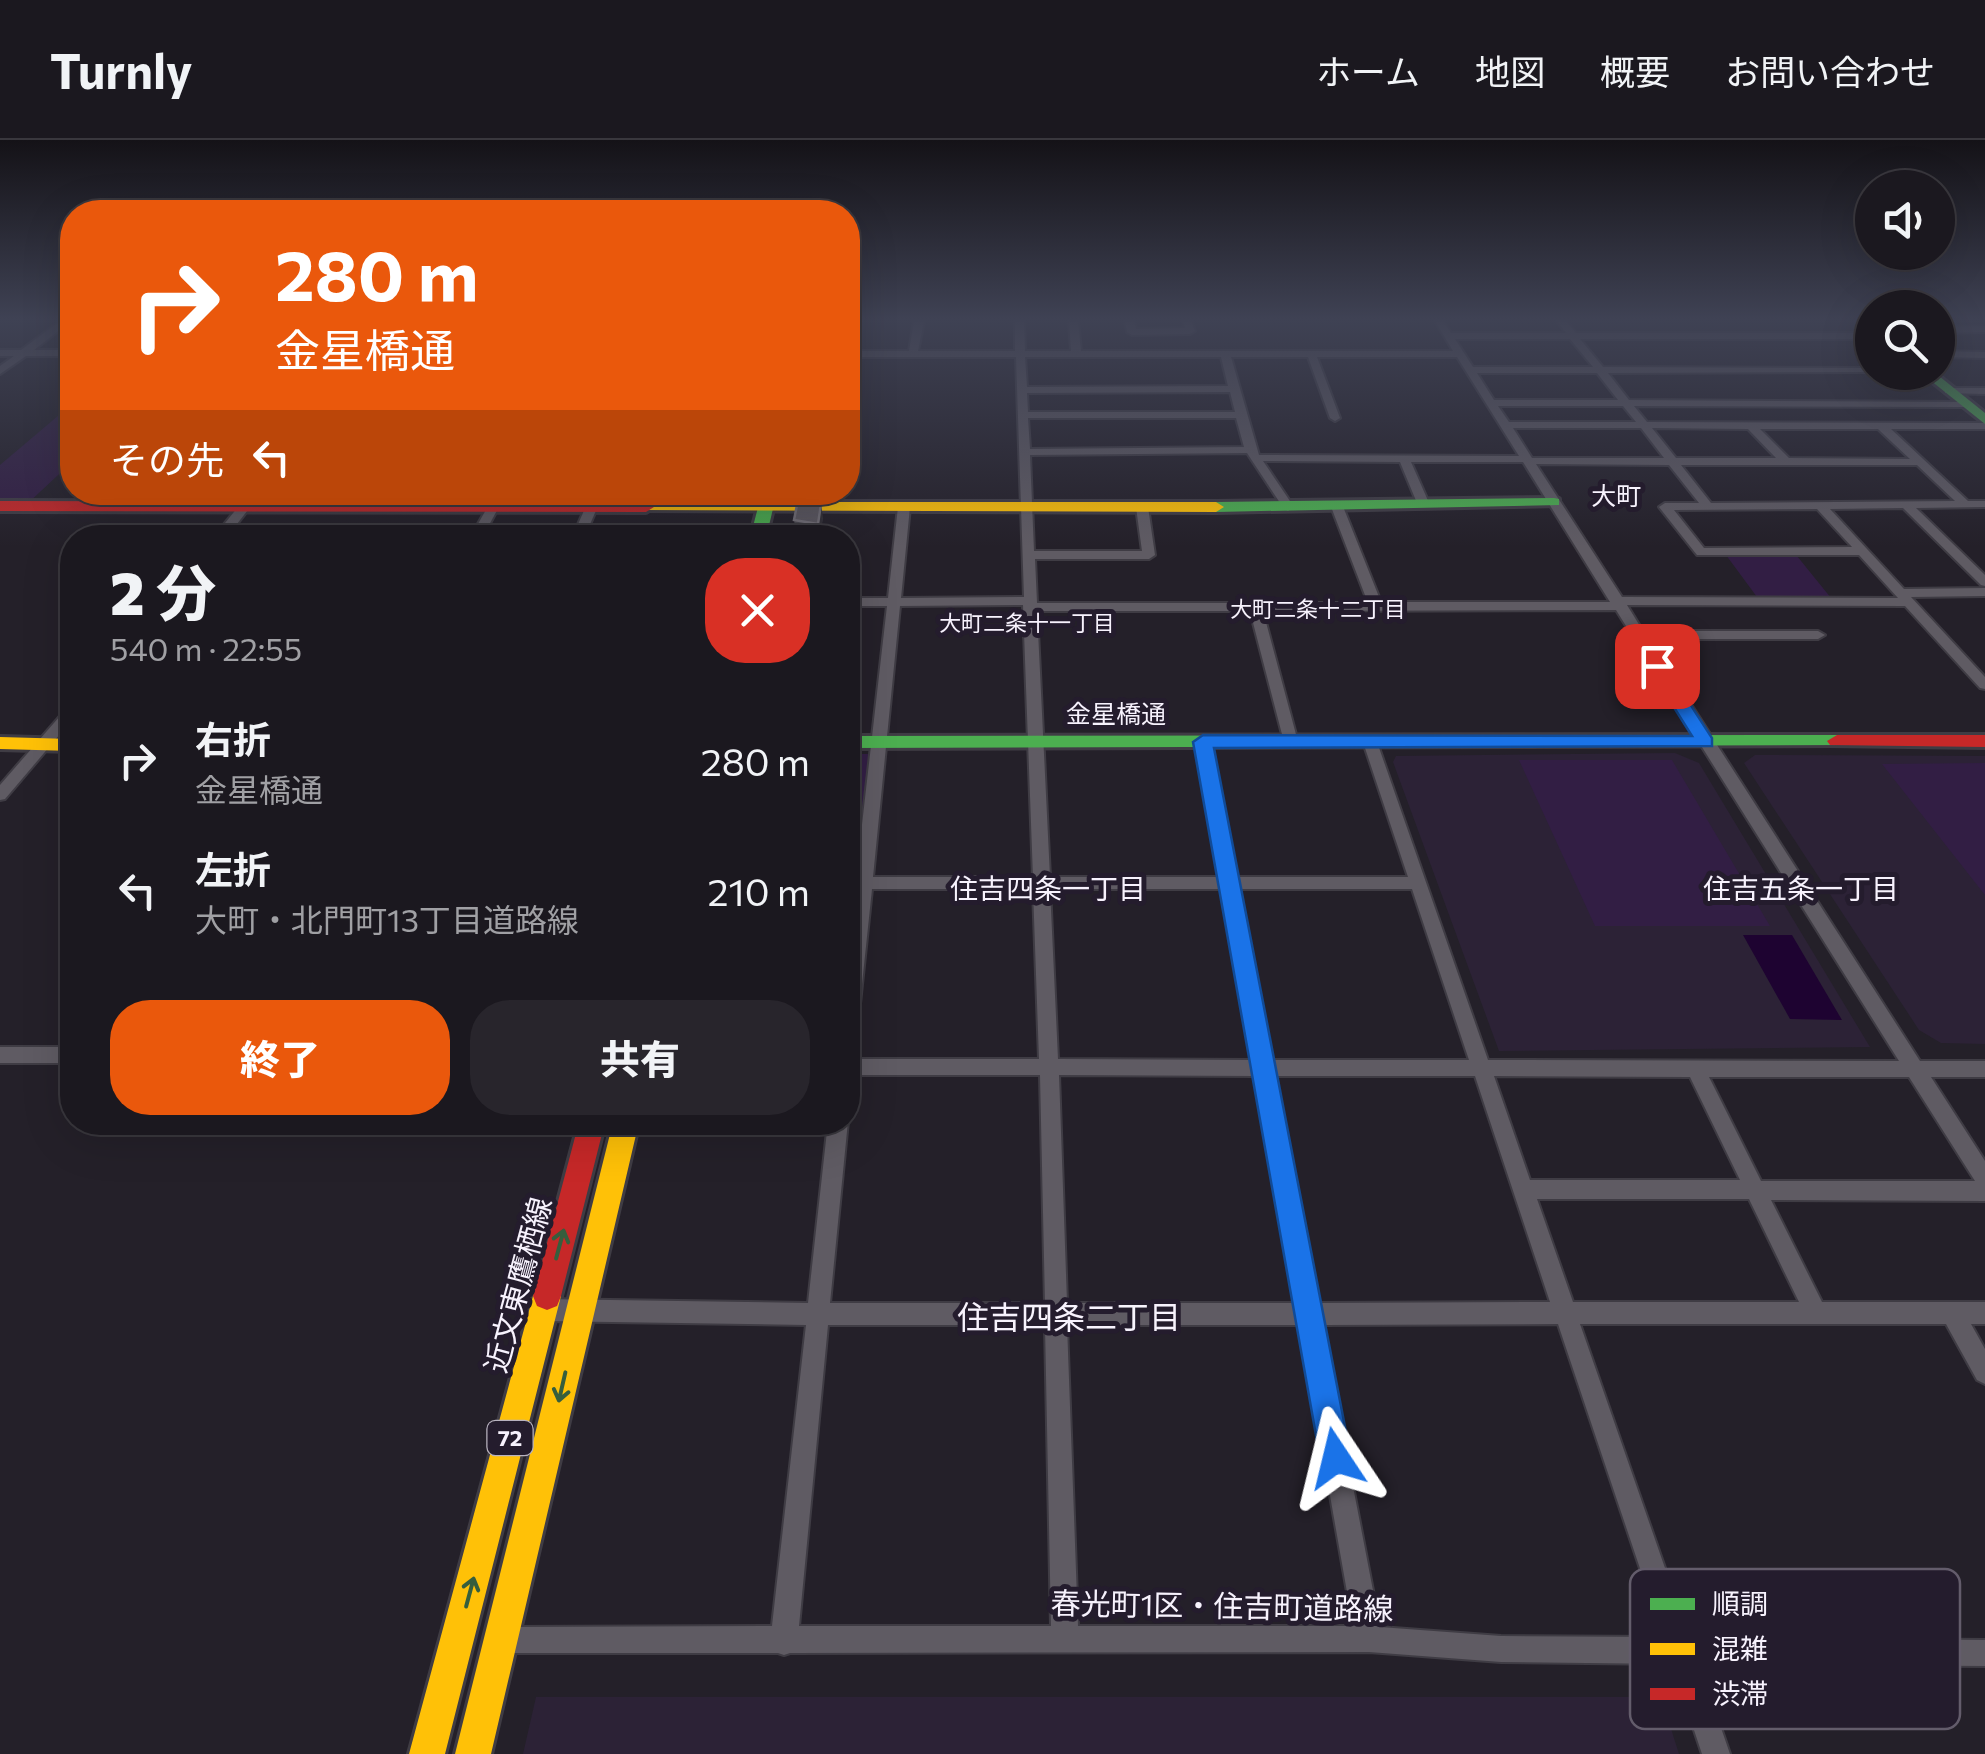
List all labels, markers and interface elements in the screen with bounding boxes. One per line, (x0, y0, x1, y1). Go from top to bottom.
text: Turnly (50, 40, 192, 99)
text: ホーム (1316, 49, 1420, 92)
text: 地図 (1475, 49, 1545, 92)
text: 概要 (1600, 49, 1670, 92)
text: お問い合わせ (1725, 49, 1935, 92)
map controls (1855, 170, 1955, 390)
button: sound (1855, 170, 1955, 270)
text: 280 m (275, 230, 479, 315)
icon: right (110, 240, 240, 370)
button: search (1855, 290, 1955, 390)
text: 金星橋通 (275, 321, 455, 376)
icon: left (244, 430, 299, 485)
text: その先 (110, 435, 224, 482)
district label: 大町 (1591, 480, 1641, 510)
text: 2 分 (110, 554, 216, 627)
button: close (705, 558, 810, 663)
district label: 大町二条十二丁目 (1230, 595, 1406, 622)
district label: 大町二条十一丁目 (939, 609, 1115, 636)
pin (1615, 624, 1700, 709)
text: 540 m · 22:55 (110, 628, 302, 668)
icon: arrive (1630, 639, 1685, 694)
street label: 金星橋通 (1066, 698, 1166, 728)
text: 右折 (195, 715, 271, 762)
icon: right (110, 733, 165, 788)
text: 280 m (701, 737, 810, 784)
text: 金星橋通 (195, 769, 323, 809)
text: 左折 (195, 845, 271, 892)
icon: left (110, 863, 165, 918)
text: 210 m (707, 867, 810, 914)
district label: 住吉四条一丁目 (950, 871, 1146, 905)
district label: 住吉五条一丁目 (1703, 871, 1899, 905)
text: 大町・北門町13丁目道路線 (195, 899, 579, 939)
button: 終了 (110, 1000, 450, 1115)
button: 共有 (470, 1000, 810, 1115)
street label: 近文東鷹栖線 (475, 1193, 558, 1376)
one-way arrow (552, 1228, 571, 1260)
district label: 住吉四条二丁目 (957, 1296, 1181, 1336)
one-way arrow (552, 1370, 570, 1402)
position arrow (1284, 1406, 1388, 1510)
road number: 72 (488, 1421, 532, 1455)
legend (1630, 1569, 1960, 1729)
one-way arrow (461, 1577, 480, 1608)
street label: 春光町1区・住吉町道路線 (1050, 1583, 1394, 1626)
text: 順調 (1712, 1586, 1768, 1620)
text: 混雑 (1712, 1631, 1768, 1665)
text: 渋滞 (1712, 1676, 1768, 1710)

